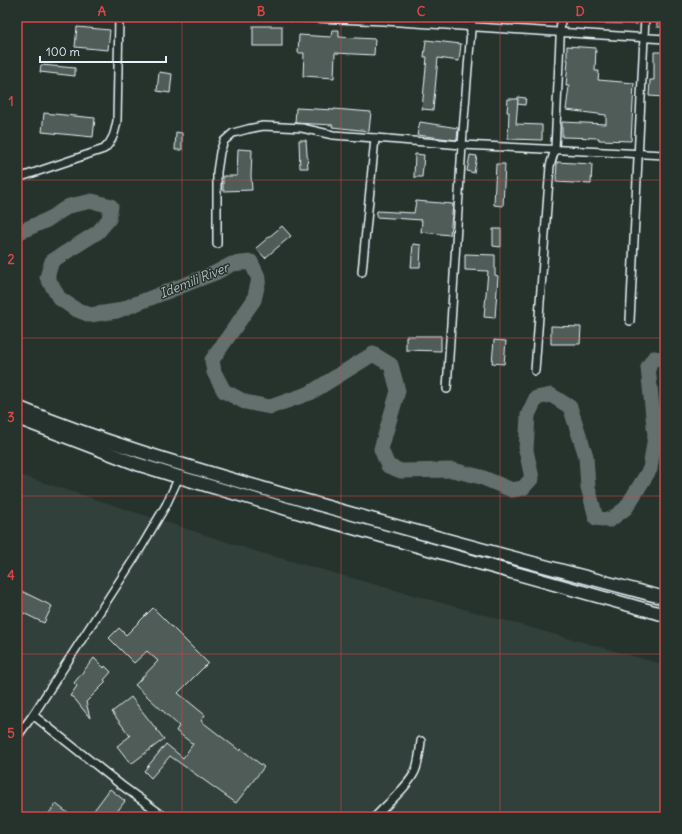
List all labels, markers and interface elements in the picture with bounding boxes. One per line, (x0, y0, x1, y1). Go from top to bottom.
text: A (98, 3, 107, 20)
text: B (257, 3, 266, 20)
text: C (417, 3, 426, 20)
text: D (575, 3, 585, 20)
scale bar (40, 38, 166, 64)
text: 100 m (46, 44, 80, 59)
text: 1 (8, 93, 14, 110)
text: 2 (7, 251, 15, 268)
water label: Idemili River (157, 258, 233, 302)
text: 3 (7, 409, 15, 426)
text: 4 (7, 567, 15, 584)
text: 5 (7, 725, 15, 742)

